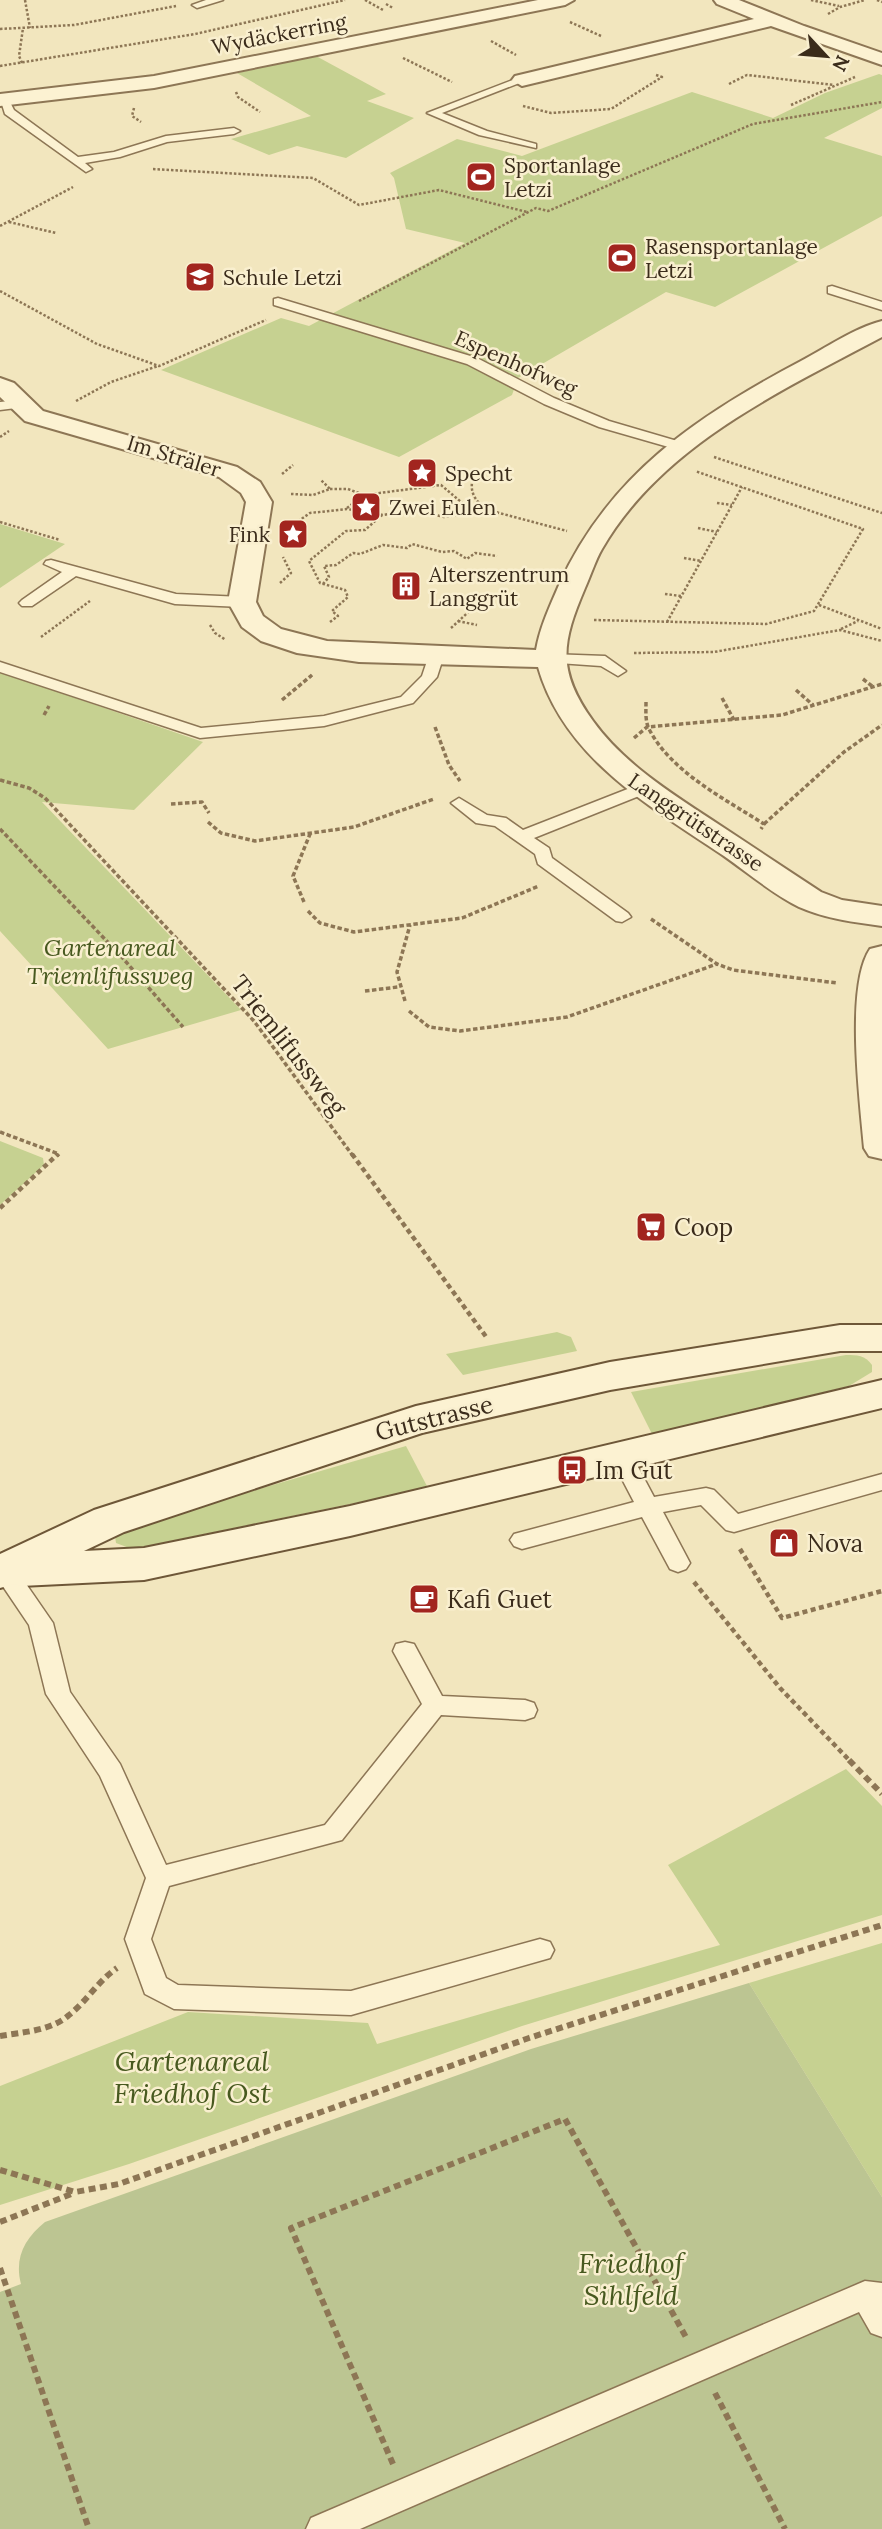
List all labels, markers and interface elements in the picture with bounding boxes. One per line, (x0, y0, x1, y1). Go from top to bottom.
street label: Wydäckerring (209, 8, 349, 60)
north arrow (791, 21, 861, 91)
text: N (827, 52, 855, 76)
place label: Sportanlage Letzi (504, 152, 621, 203)
sports icon: Sportanlage Letzi (464, 160, 498, 194)
place label: Rasensportanlage Letzi (645, 233, 818, 284)
sports icon: Rasensportanlage Letzi (605, 241, 639, 275)
school or university icon: Schule Letzi (183, 260, 217, 294)
place label: Schule Letzi (223, 264, 342, 291)
street label: Espenhofweg (451, 324, 582, 402)
street label: Im Sträler (124, 429, 224, 483)
place icon: Specht (405, 456, 439, 490)
place label: Specht (445, 460, 513, 487)
place icon: Zwei Eulen (349, 490, 383, 524)
place label: Zwei Eulen (389, 494, 497, 521)
place icon: Fink (276, 517, 310, 551)
place label: Fink (229, 521, 271, 548)
place label: Alterszentrum Langgrüt (428, 561, 569, 612)
building icon: Alterszentrum Langgrüt (389, 569, 423, 603)
street label: Langgrütstrasse (623, 767, 769, 877)
park label: Gartenareal Triemlifussweg (27, 932, 193, 991)
street label: Triemlifussweg (225, 969, 354, 1122)
supermarket icon: Coop (634, 1210, 668, 1244)
place label: Coop (674, 1212, 733, 1243)
street label: Gutstrasse (372, 1388, 496, 1448)
bus stop icon: Im Gut (555, 1453, 589, 1487)
place label: Im Gut (595, 1455, 673, 1486)
shop icon: Nova (767, 1526, 801, 1560)
place label: Nova (807, 1528, 863, 1559)
cafe icon: Kafi Guet (407, 1582, 441, 1616)
place label: Kafi Guet (447, 1584, 552, 1615)
park label: Gartenareal Friedhof Ost (113, 2043, 271, 2111)
park label: Friedhof Sihlfeld (578, 2245, 686, 2313)

